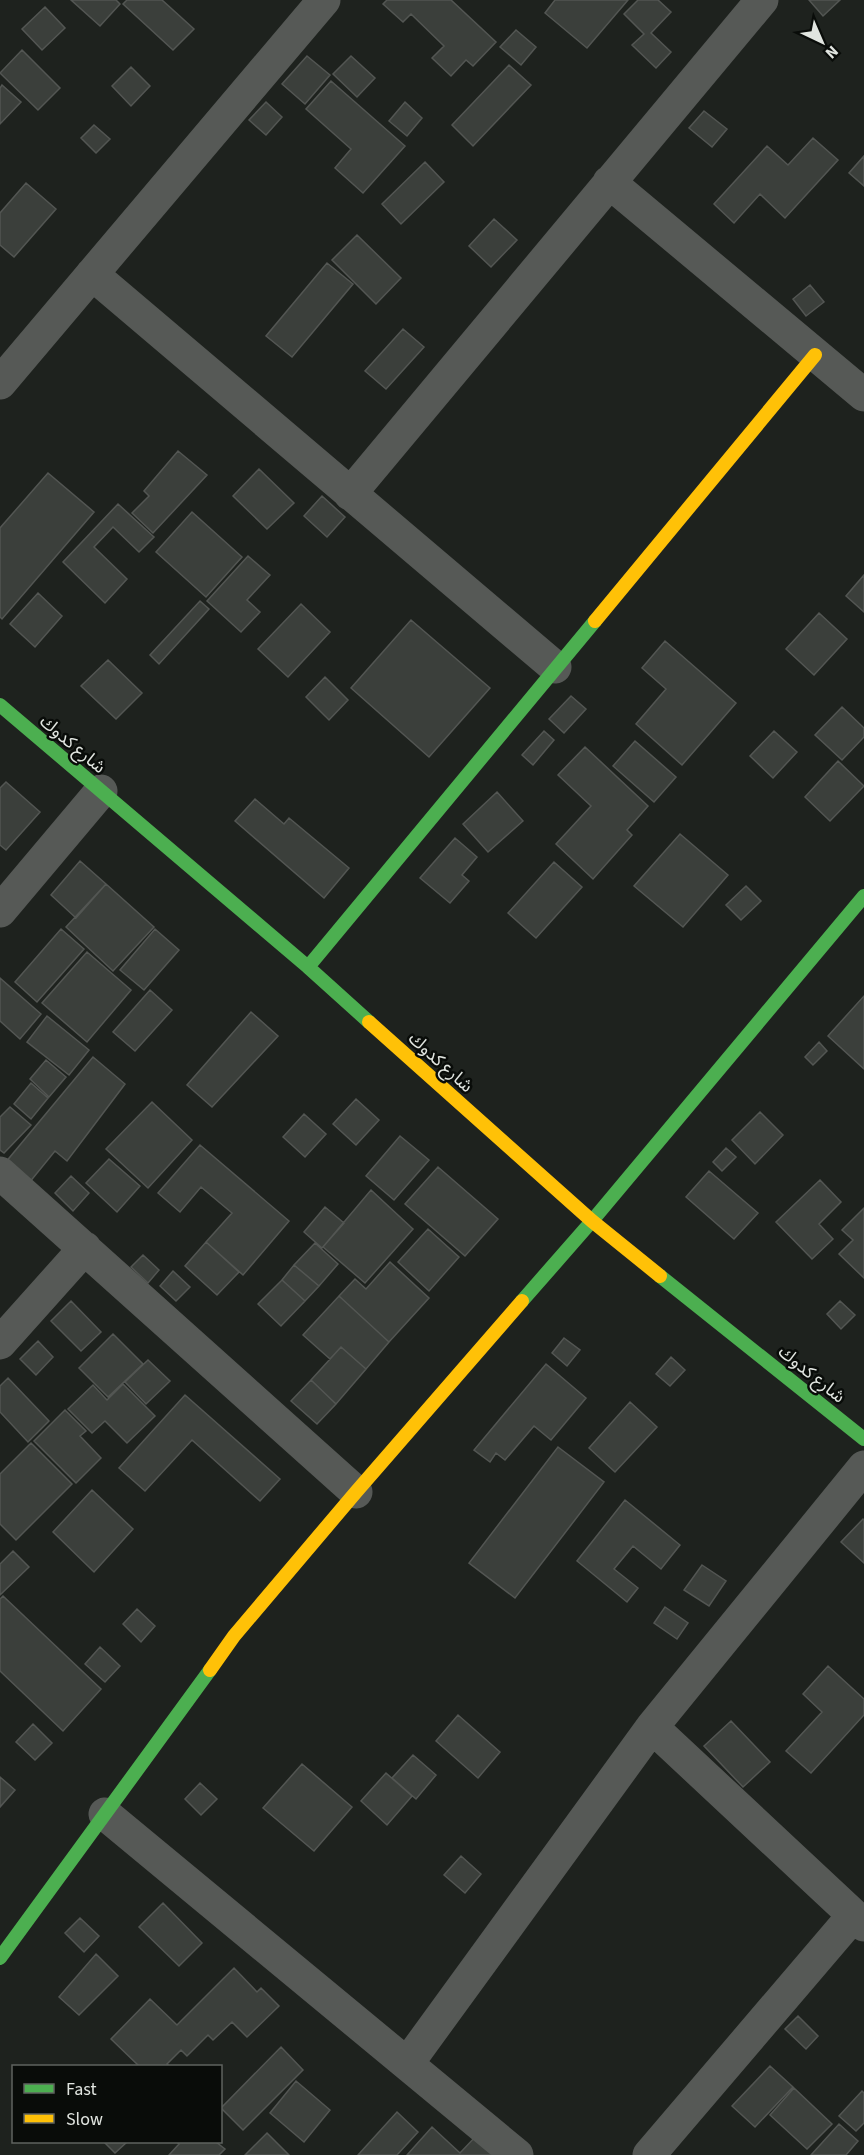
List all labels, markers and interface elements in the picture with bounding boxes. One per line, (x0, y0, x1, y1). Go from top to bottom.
north arrow (792, 12, 852, 72)
text: N (820, 40, 843, 64)
street label: شارع كدوك (34, 709, 111, 780)
street label: شارع كدوك (402, 1026, 479, 1099)
street label: شارع كدوك (772, 1340, 850, 1410)
legend (12, 2065, 222, 2143)
text: Fast (66, 2077, 97, 2102)
text: Slow (66, 2107, 103, 2132)

